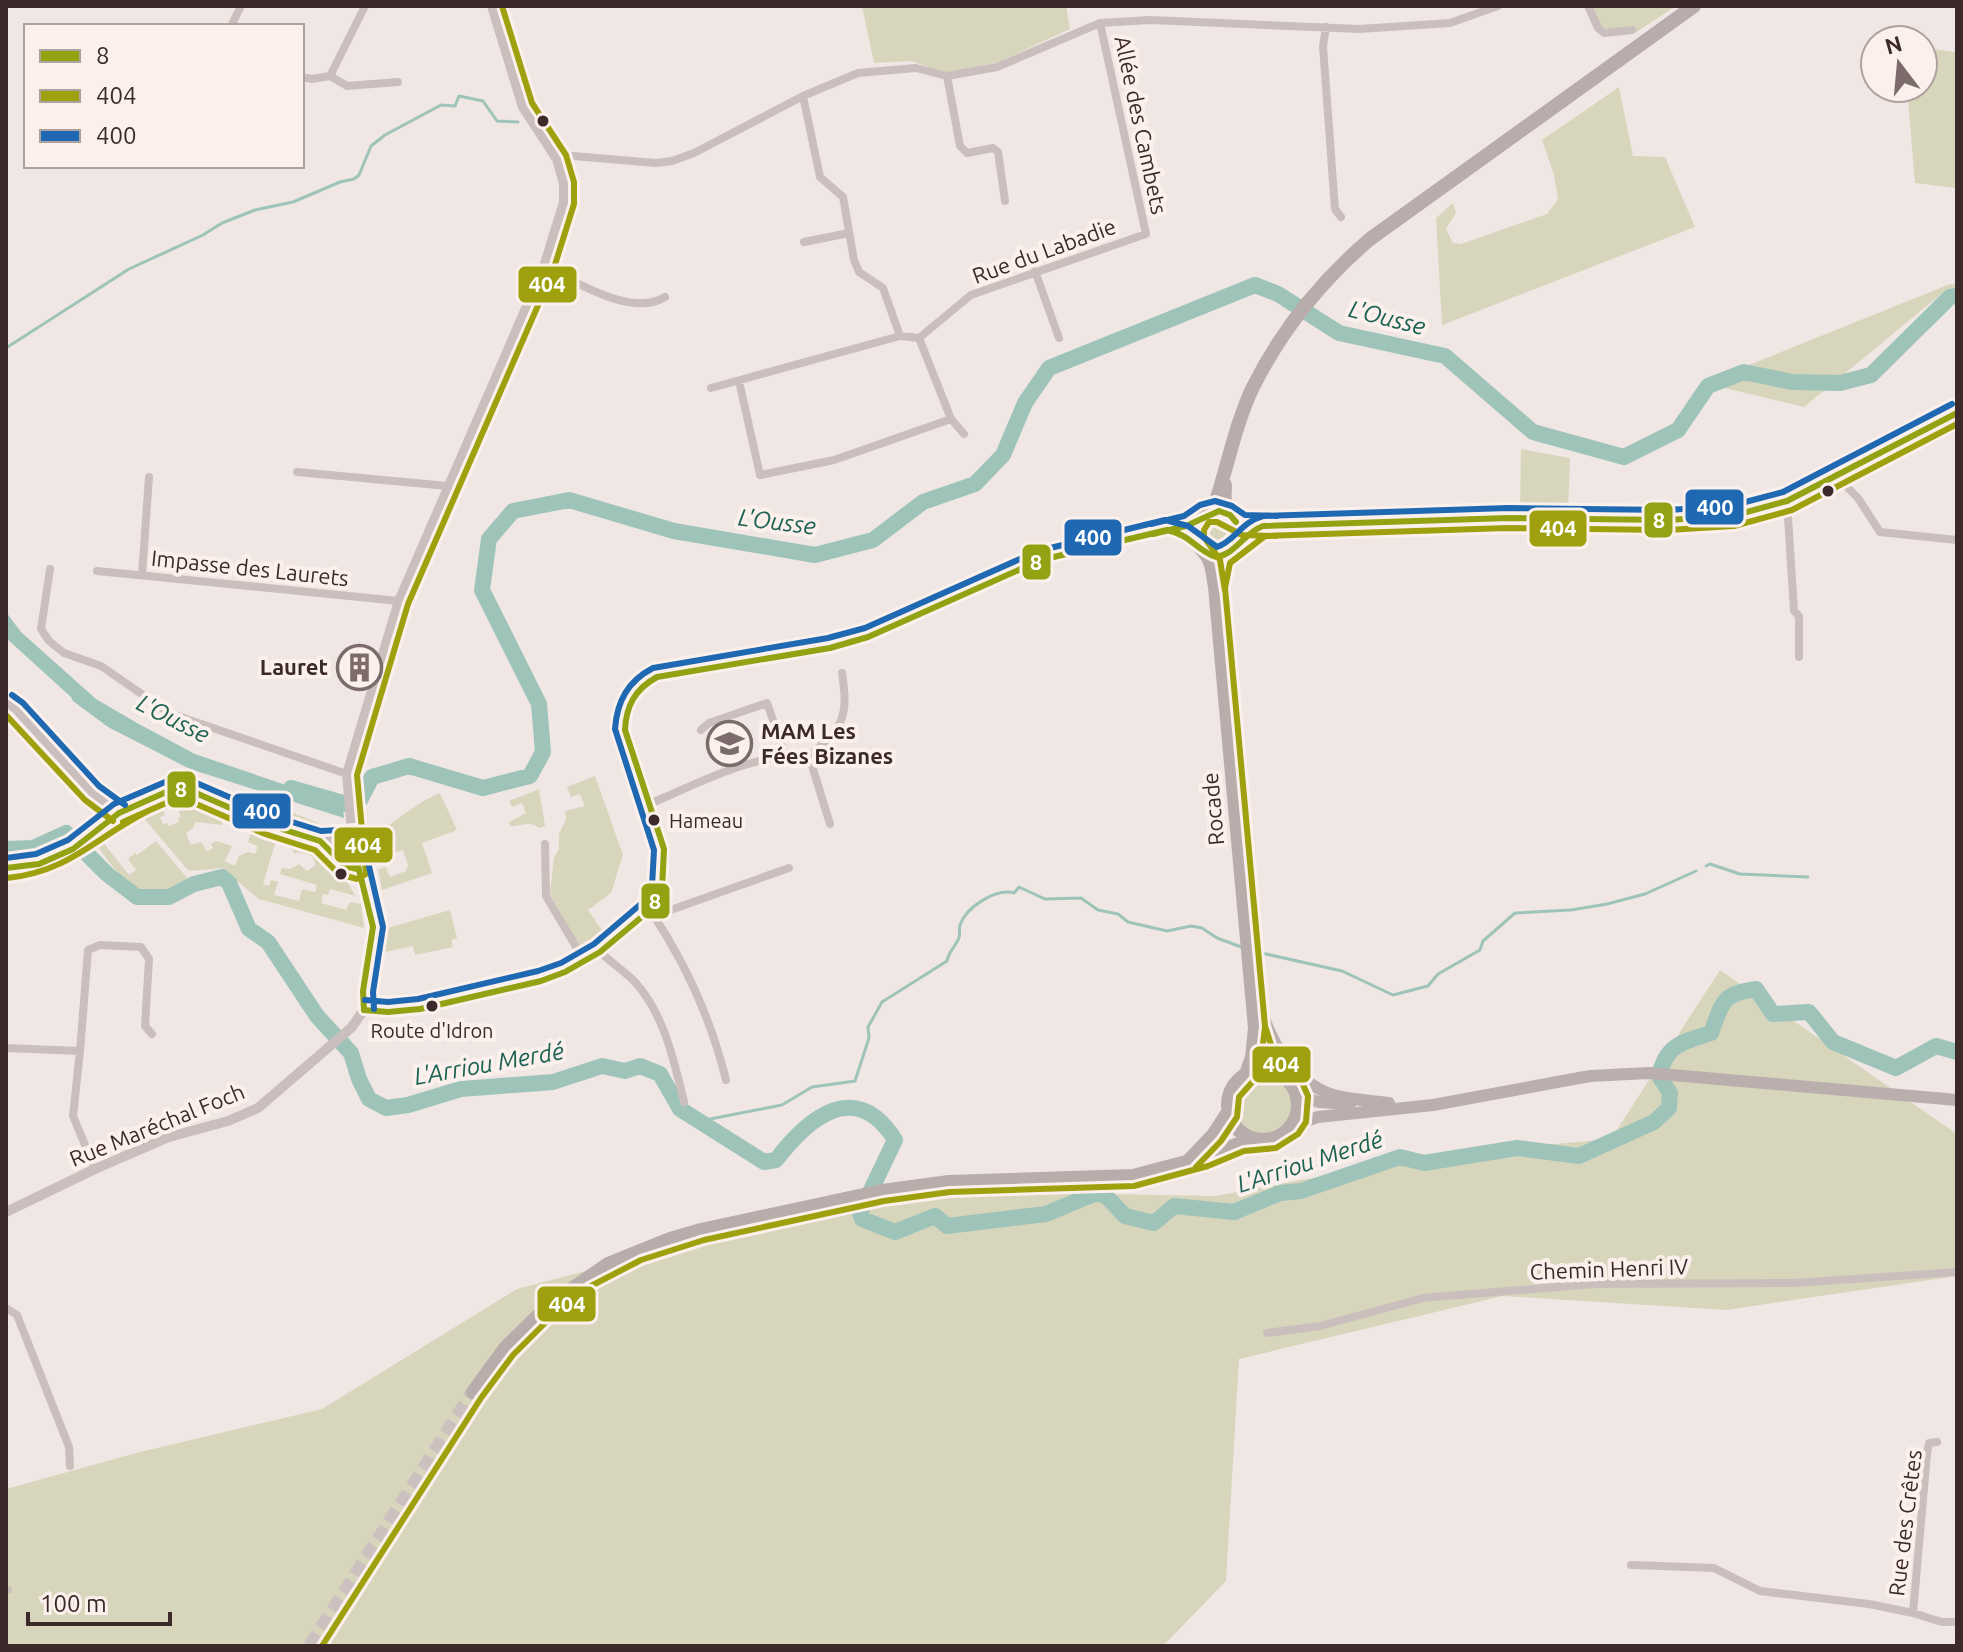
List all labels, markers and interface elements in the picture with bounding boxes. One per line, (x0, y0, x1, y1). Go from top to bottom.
legend (24, 24, 304, 168)
north arrow (1859, 24, 1939, 104)
text: N (1882, 30, 1905, 59)
street label: Allée des Cambets (1110, 33, 1173, 216)
text: 8 (96, 42, 110, 69)
text: 404 (96, 82, 137, 109)
unlabelled marker (535, 113, 551, 129)
text: 400 (96, 122, 137, 149)
street label: Rue du Labadie (969, 213, 1119, 288)
line badge: 404 (517, 265, 578, 304)
text: 404 (528, 271, 566, 296)
water label: L'Ousse (1346, 295, 1428, 340)
unlabelled marker (1820, 483, 1836, 499)
line badge: 400 (1684, 488, 1745, 526)
text: 400 (1696, 494, 1734, 519)
line badge: 8 (1643, 501, 1674, 539)
water label: L'Ousse (737, 503, 817, 540)
text: 8 (1653, 507, 1665, 532)
line badge: 404 (1528, 509, 1588, 548)
text: 404 (1539, 515, 1577, 540)
line badge: 400 (1063, 518, 1123, 557)
text: 400 (1074, 524, 1112, 549)
line badge: 8 (1021, 543, 1052, 581)
street label: Impasse des Laurets (150, 545, 350, 590)
text: 8 (1030, 549, 1042, 574)
building icon: Lauret (335, 643, 383, 691)
place label: Lauret (260, 654, 328, 679)
water label: L'Ousse (132, 689, 214, 748)
place label: MAM Les Fées Bizanes (761, 718, 893, 768)
school or university icon: MAM Les Fées Bizanes (706, 720, 754, 768)
line badge: 8 (166, 770, 197, 809)
street label: Rocade (1197, 772, 1228, 847)
text: 8 (175, 776, 187, 801)
line badge: 400 (231, 792, 292, 830)
text: 400 (243, 798, 281, 823)
place label: Hameau (669, 809, 743, 832)
marker: Hameau (646, 812, 662, 828)
line badge: 404 (333, 826, 394, 864)
text: 404 (344, 832, 382, 857)
unlabelled marker (333, 866, 349, 882)
line badge: 8 (640, 882, 671, 920)
text: 8 (649, 888, 661, 913)
marker: Route d'Idron (424, 998, 440, 1014)
place label: Route d'Idron (371, 1019, 494, 1042)
water label: L'Arriou Merdé (412, 1037, 566, 1090)
line badge: 404 (1251, 1045, 1312, 1084)
text: 404 (1262, 1051, 1300, 1076)
street label: Rue Maréchal Foch (66, 1078, 248, 1171)
water label: L'Arriou Merdé (1234, 1125, 1386, 1198)
street label: Chemin Henri IV (1529, 1253, 1689, 1284)
line badge: 404 (536, 1285, 597, 1323)
text: 404 (548, 1291, 586, 1316)
street label: Rue des Crêtes (1883, 1448, 1926, 1598)
scale bar (28, 1576, 170, 1626)
text: 100 m (40, 1590, 107, 1617)

